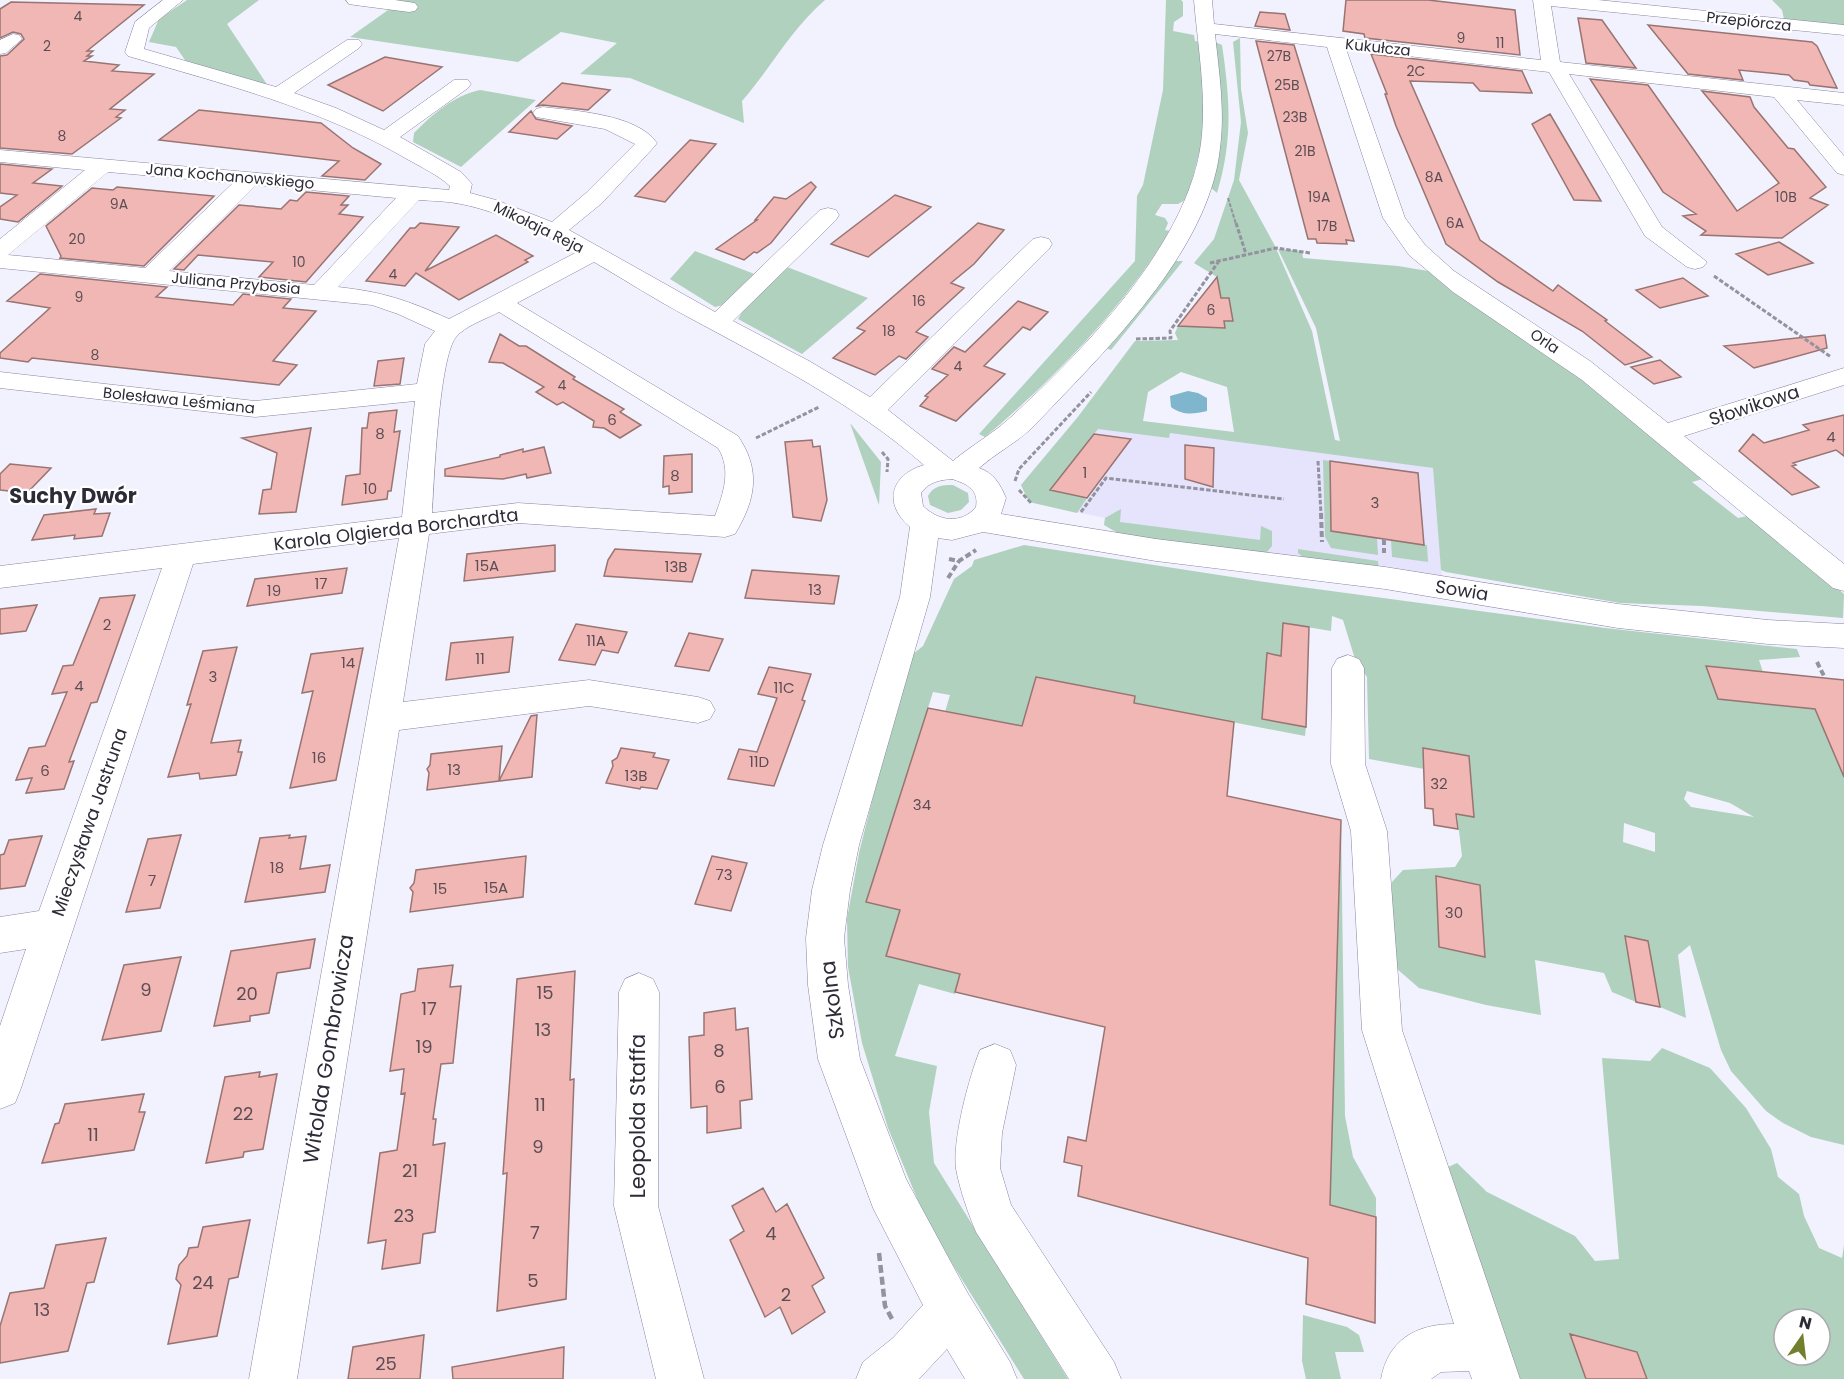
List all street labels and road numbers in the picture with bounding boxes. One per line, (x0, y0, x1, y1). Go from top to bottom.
street label: Przepiórcza (1705, 6, 1793, 36)
street label: Kukułcza (1344, 33, 1412, 61)
street label: Jana Kochanowskiego (145, 158, 315, 194)
street label: Mikołaja Reja (490, 196, 588, 258)
street label: Juliana Przybosia (170, 267, 302, 299)
street label: Orla (1526, 324, 1564, 358)
street label: Słowikowa (1706, 379, 1802, 431)
street label: Bolesława Leśmiana (102, 382, 256, 418)
street label: Karola Olgierda Borchardta (272, 502, 520, 556)
street label: Sowia (1434, 573, 1490, 607)
street label: Mieczysława Jastruna (45, 724, 133, 920)
street label: Witolda Gombrowicza (296, 932, 360, 1166)
street label: Szkolna (813, 959, 851, 1041)
street label: Leopolda Staffa (623, 1034, 652, 1198)

